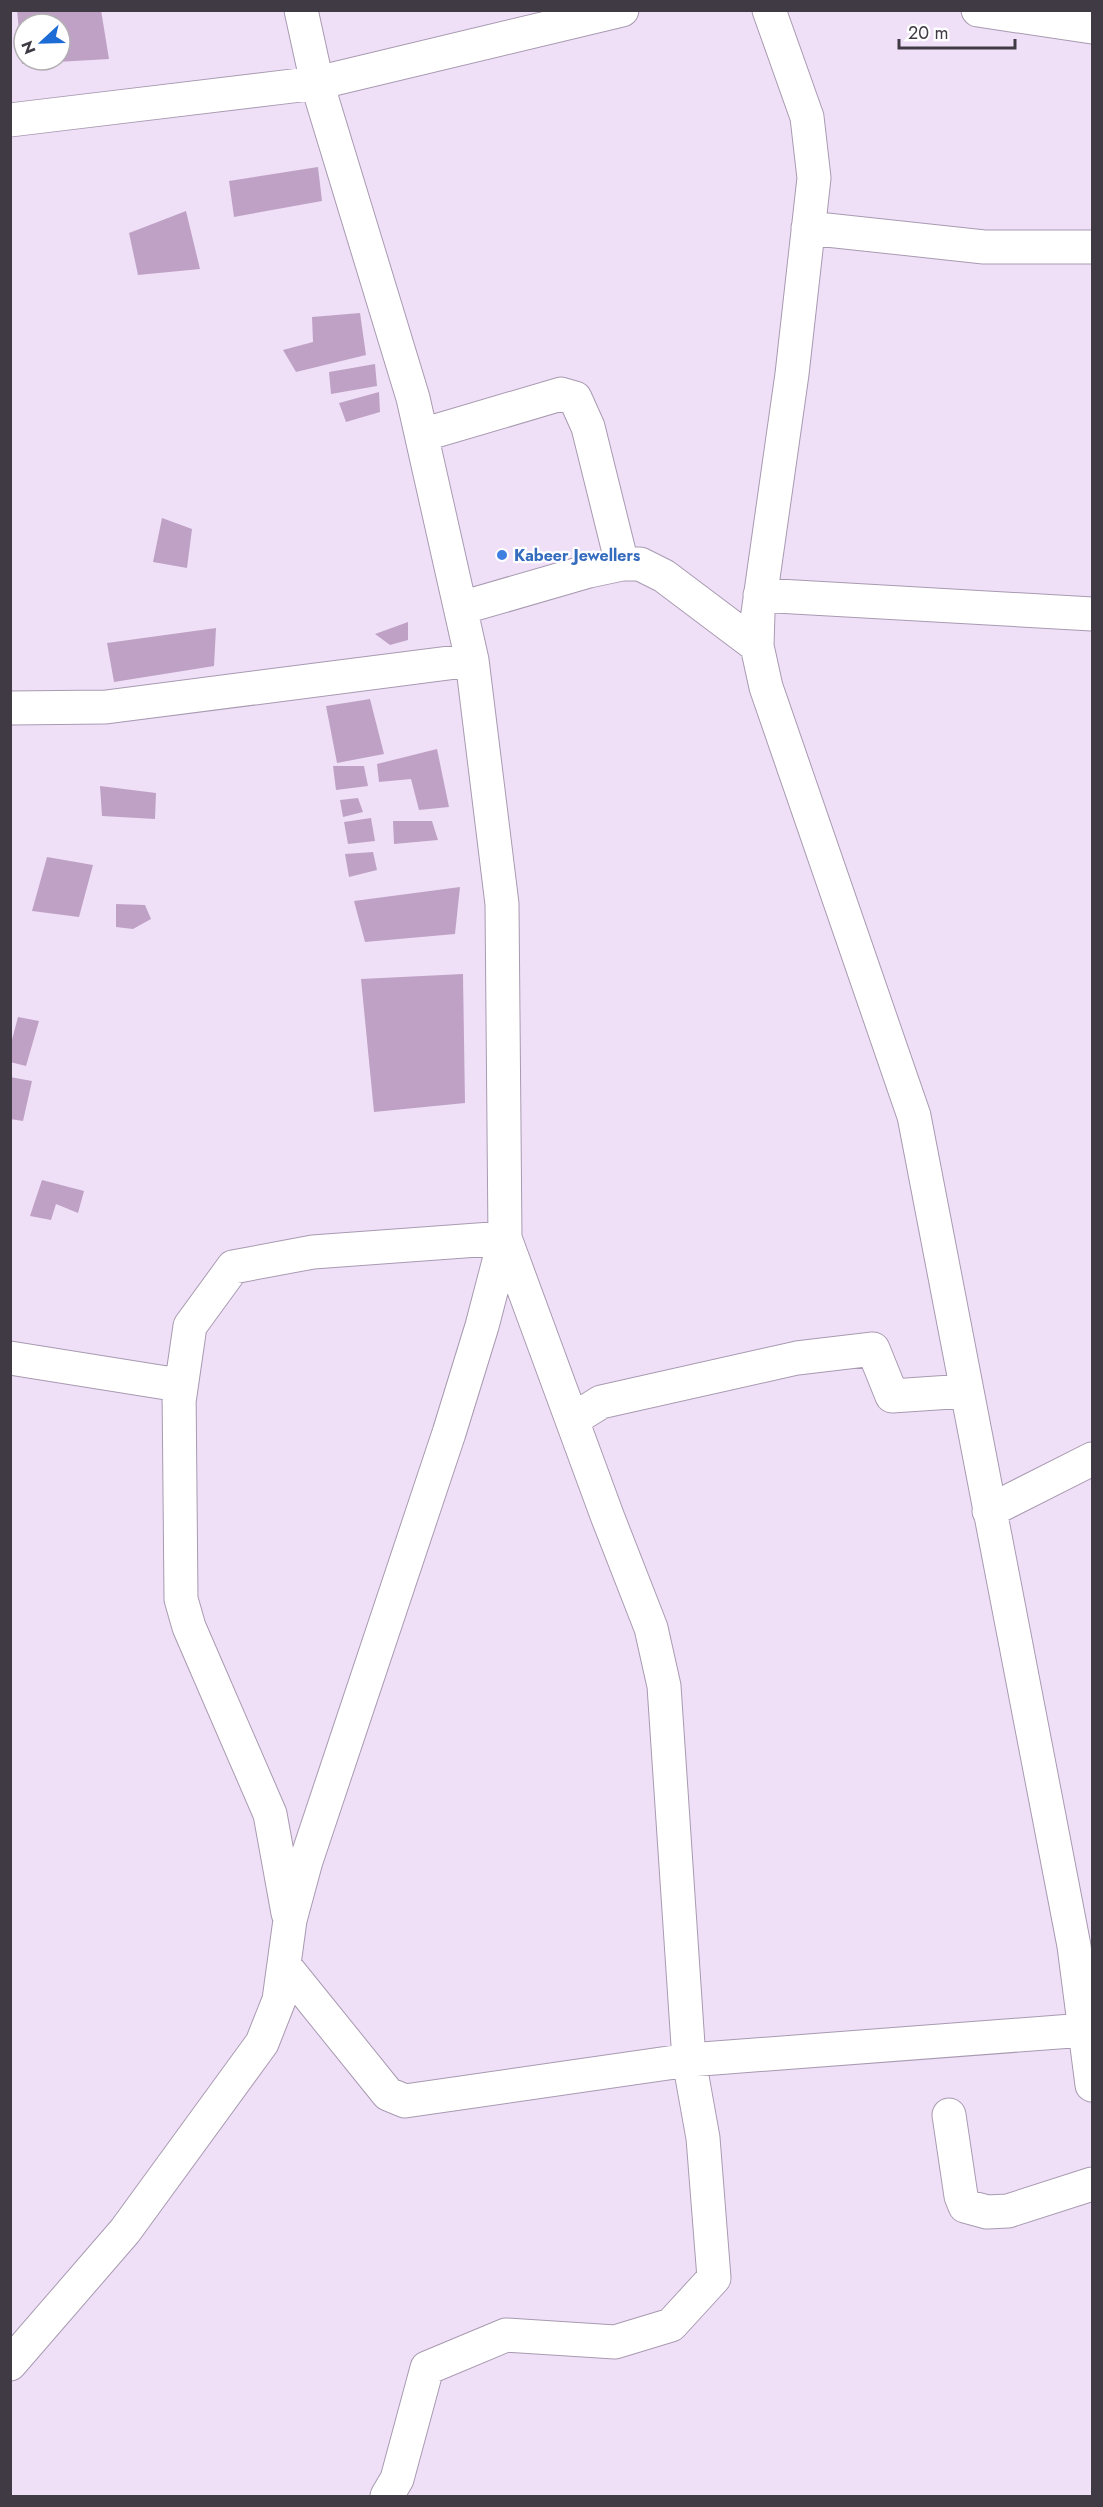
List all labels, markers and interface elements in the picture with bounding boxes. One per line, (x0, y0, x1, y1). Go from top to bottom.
north arrow (12, 12, 72, 72)
scale bar (899, 12, 1014, 50)
text: 20 m (908, 20, 948, 46)
text: N (16, 37, 42, 58)
place label: Kabeer Jewellers (514, 544, 640, 567)
marker: Kabeer Jewellers (495, 548, 509, 562)

